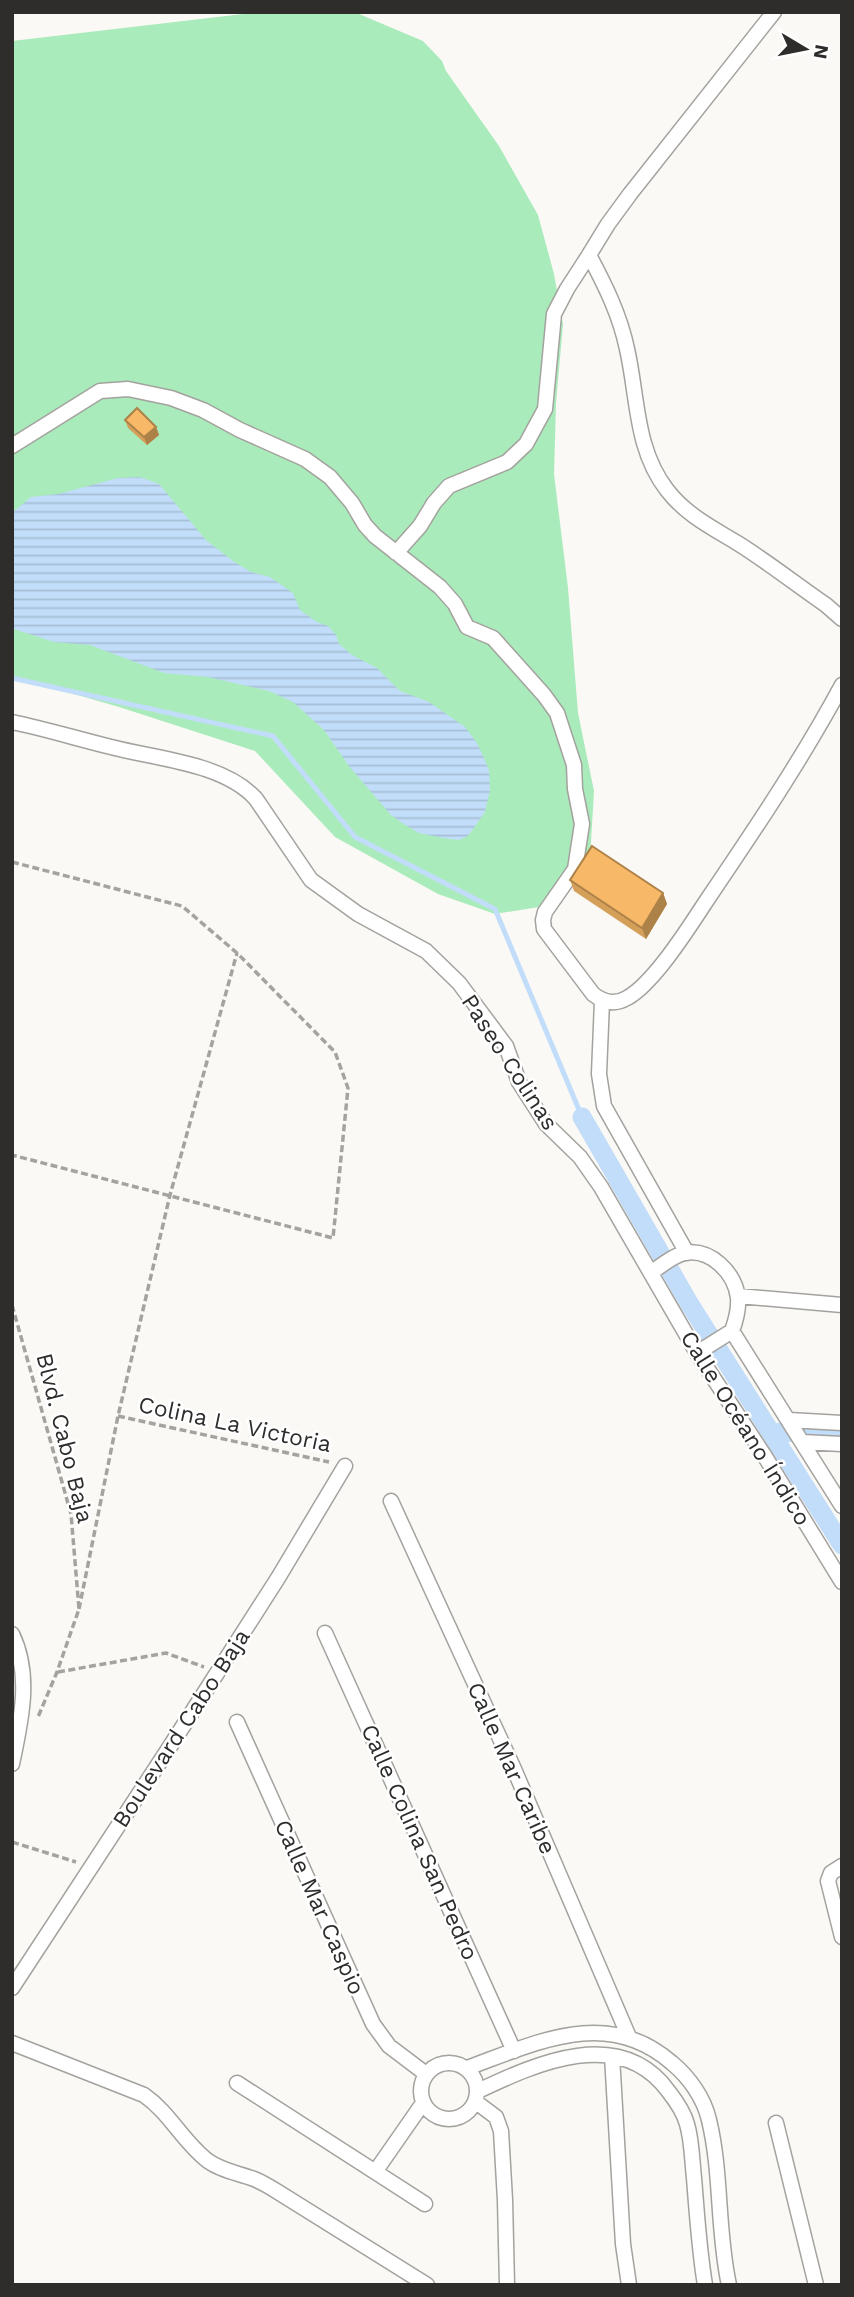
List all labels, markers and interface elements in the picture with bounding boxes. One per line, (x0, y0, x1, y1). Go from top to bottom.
north arrow (770, 14, 840, 84)
text: N (809, 43, 834, 61)
street label: Paseo Colinas (456, 989, 563, 1135)
street label: Calle Océano Índico (675, 1326, 816, 1531)
street label: Blvd. Cabo Baja (30, 1350, 99, 1526)
street label: Colina La Victoria (136, 1391, 334, 1458)
street label: Boulevard Cabo Baja (107, 1624, 256, 1832)
street label: Calle Mar Caribe (462, 1678, 562, 1858)
street label: Calle Colina San Pedro (355, 1720, 484, 1964)
street label: Calle Mar Caspio (269, 1816, 370, 1999)

